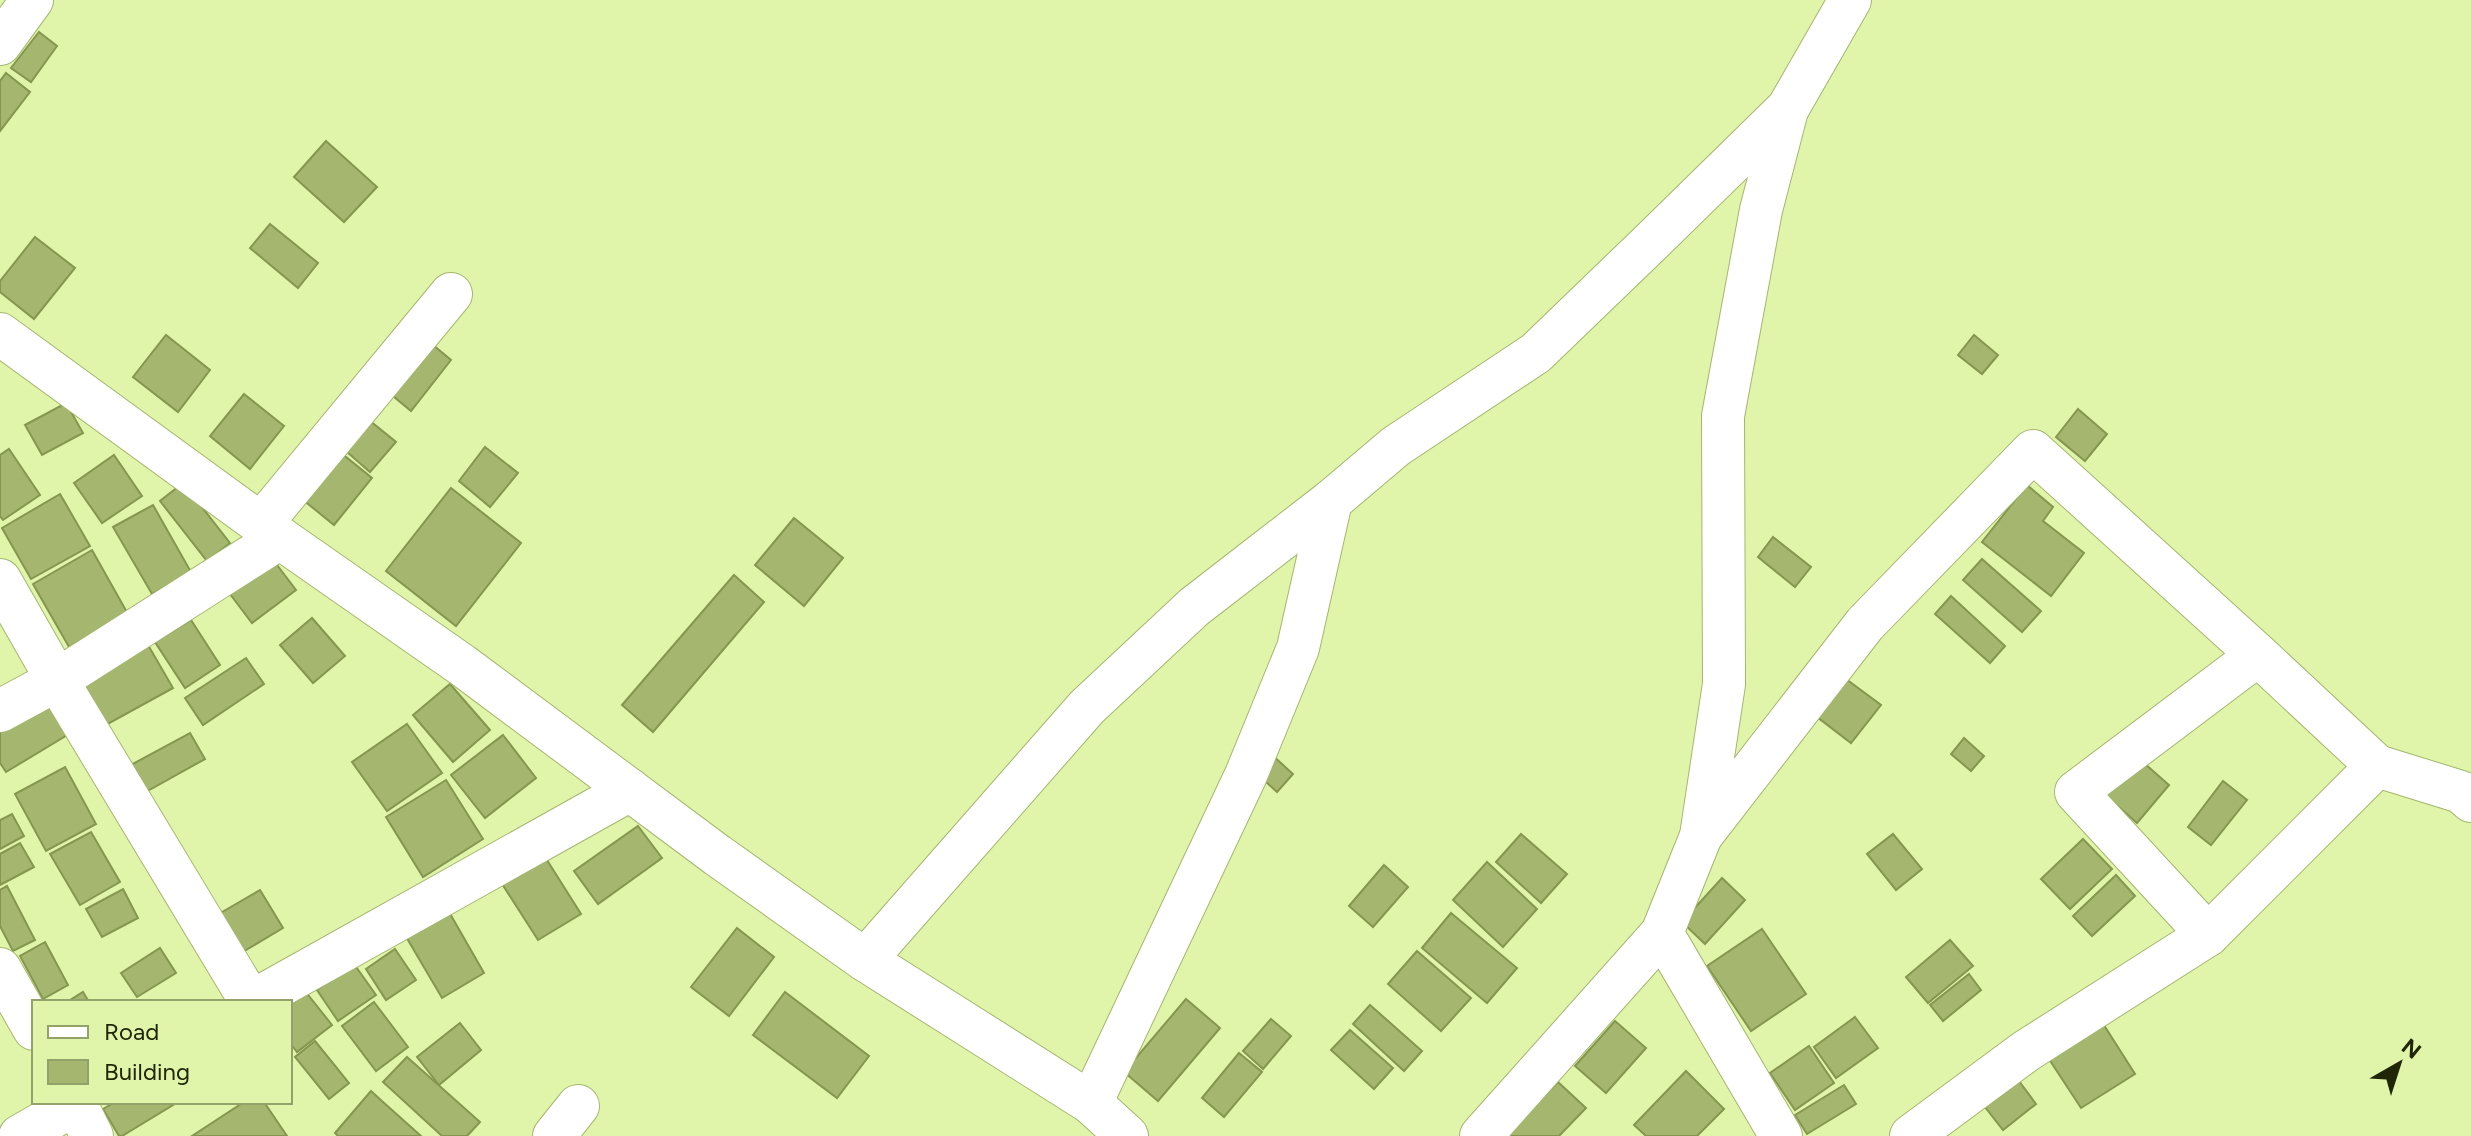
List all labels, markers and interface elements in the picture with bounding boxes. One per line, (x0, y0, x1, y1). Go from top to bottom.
legend (32, 1000, 292, 1104)
text: Road (104, 1017, 159, 1046)
north arrow (2359, 1024, 2439, 1104)
text: N (2396, 1033, 2426, 1065)
text: Building (104, 1057, 190, 1086)

